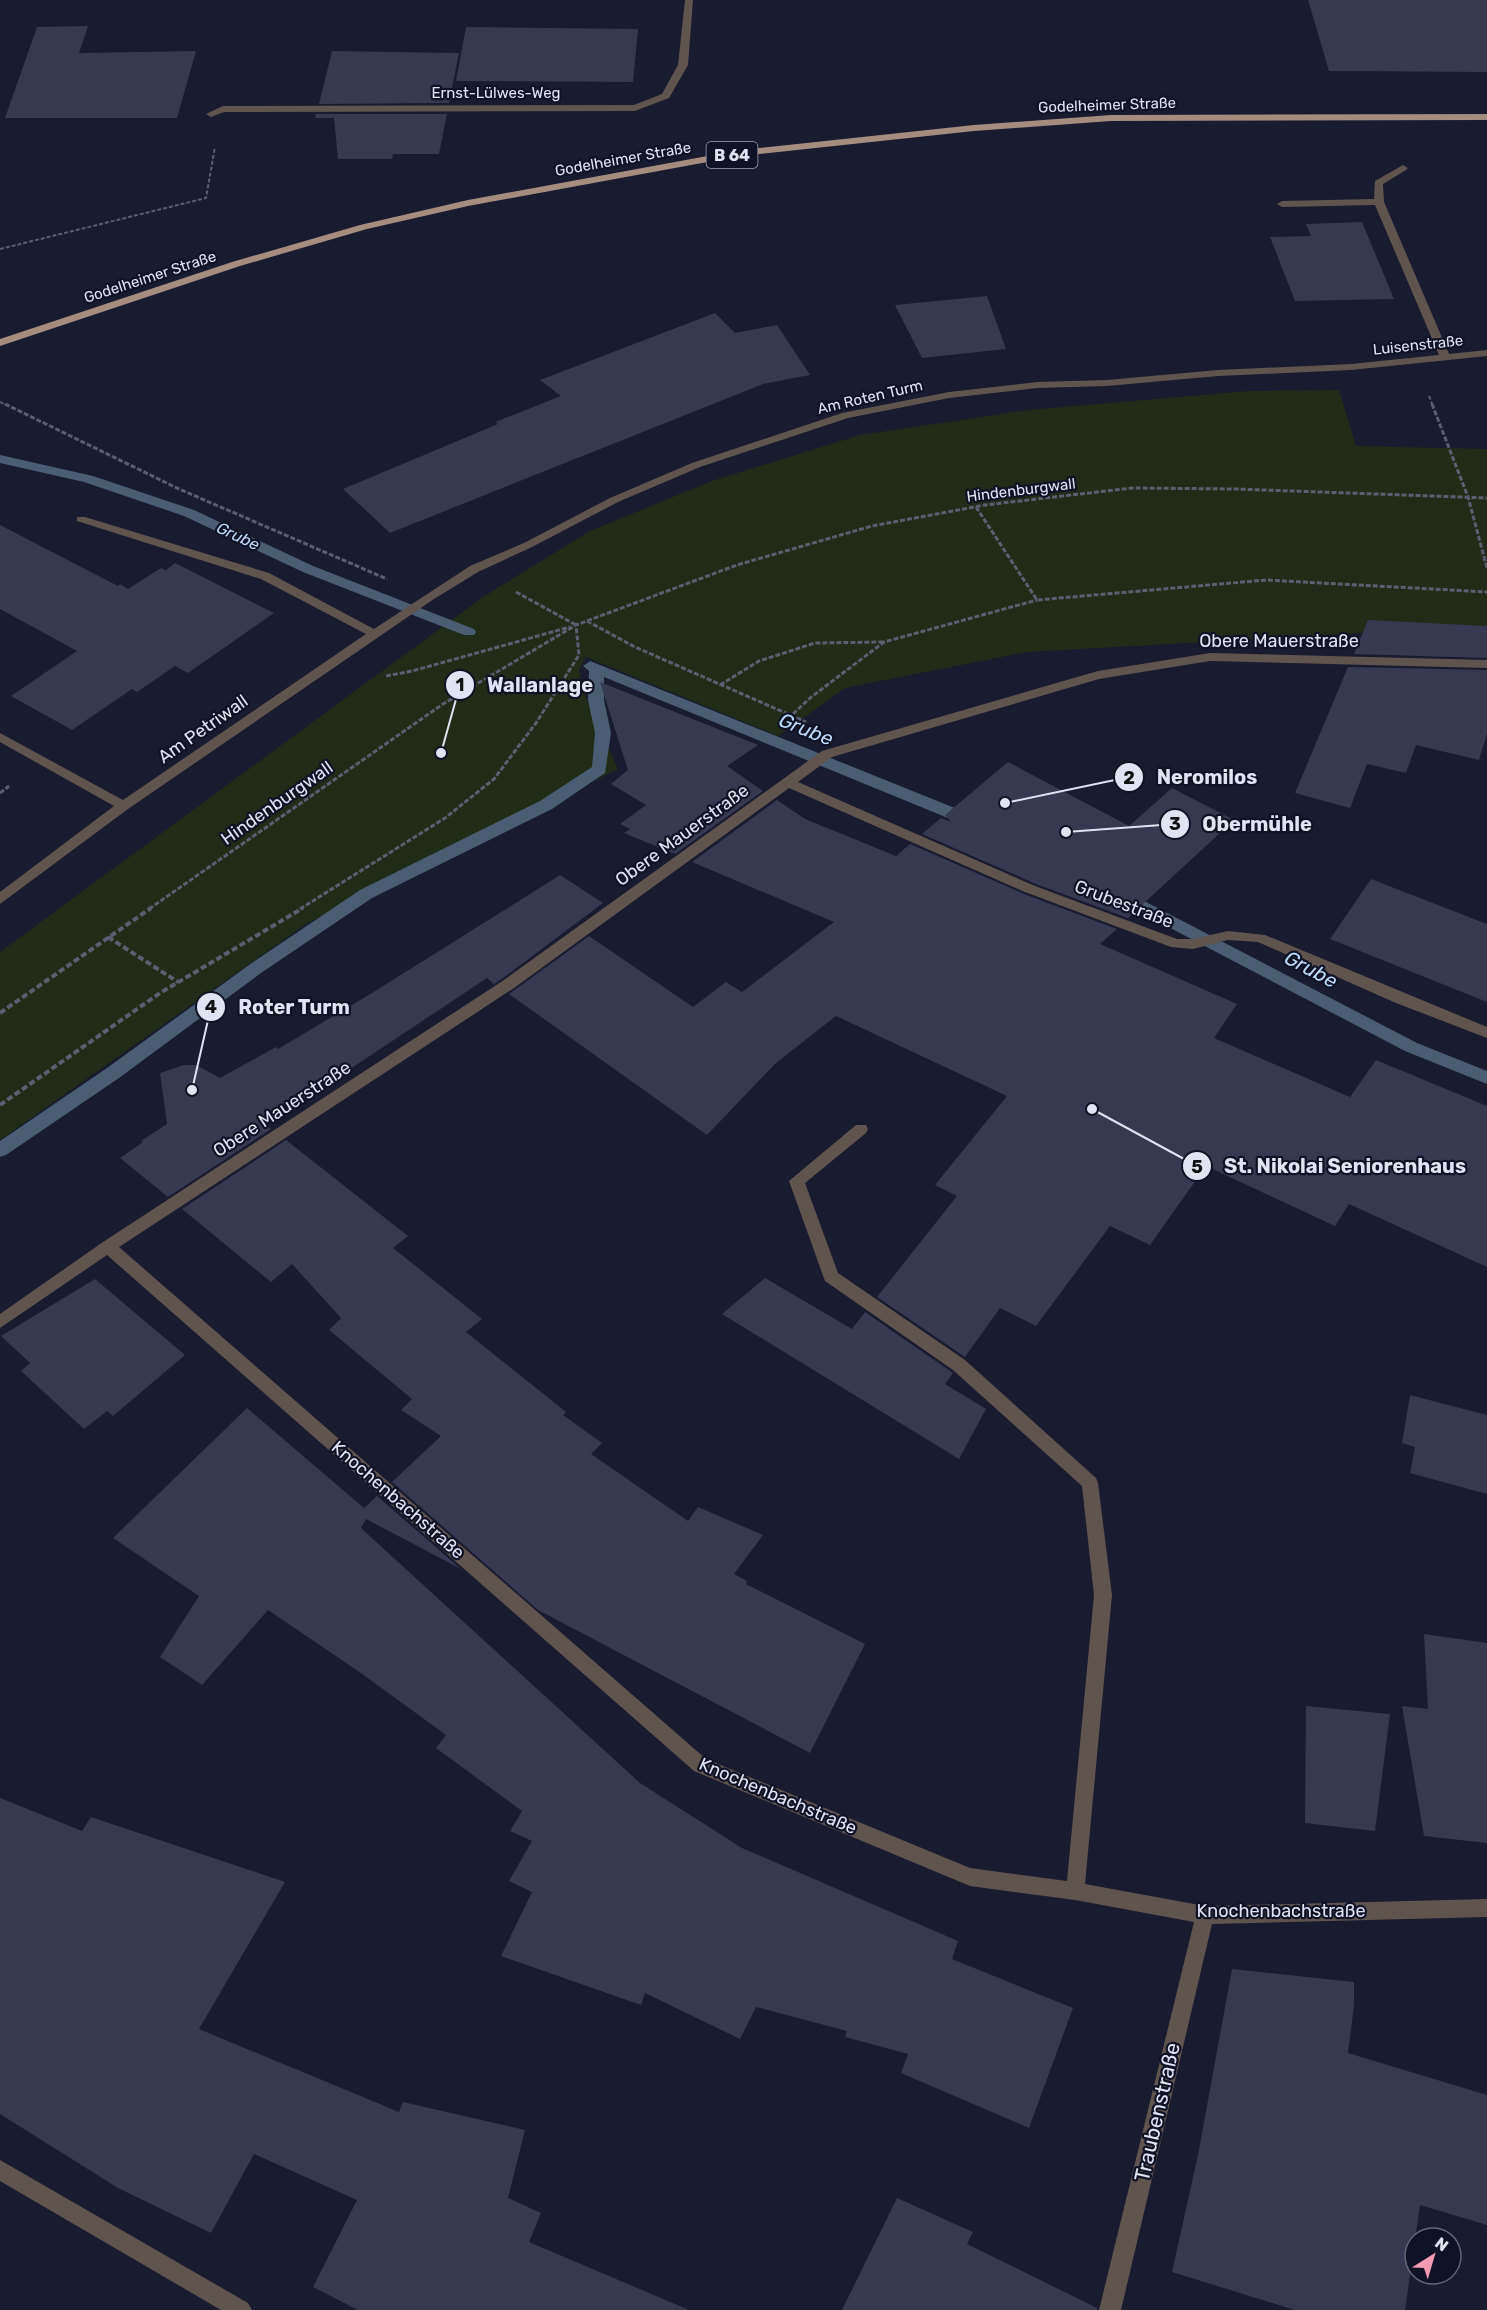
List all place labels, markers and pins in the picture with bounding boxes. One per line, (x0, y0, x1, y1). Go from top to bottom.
callout: Wallanlage (445, 666, 605, 704)
callout: Neromilos (1114, 758, 1269, 796)
callout: Obermühle (1160, 805, 1324, 843)
callout: Roter Turm (196, 988, 362, 1026)
callout: St. Nikolai Seniorenhaus (1182, 1147, 1478, 1185)

